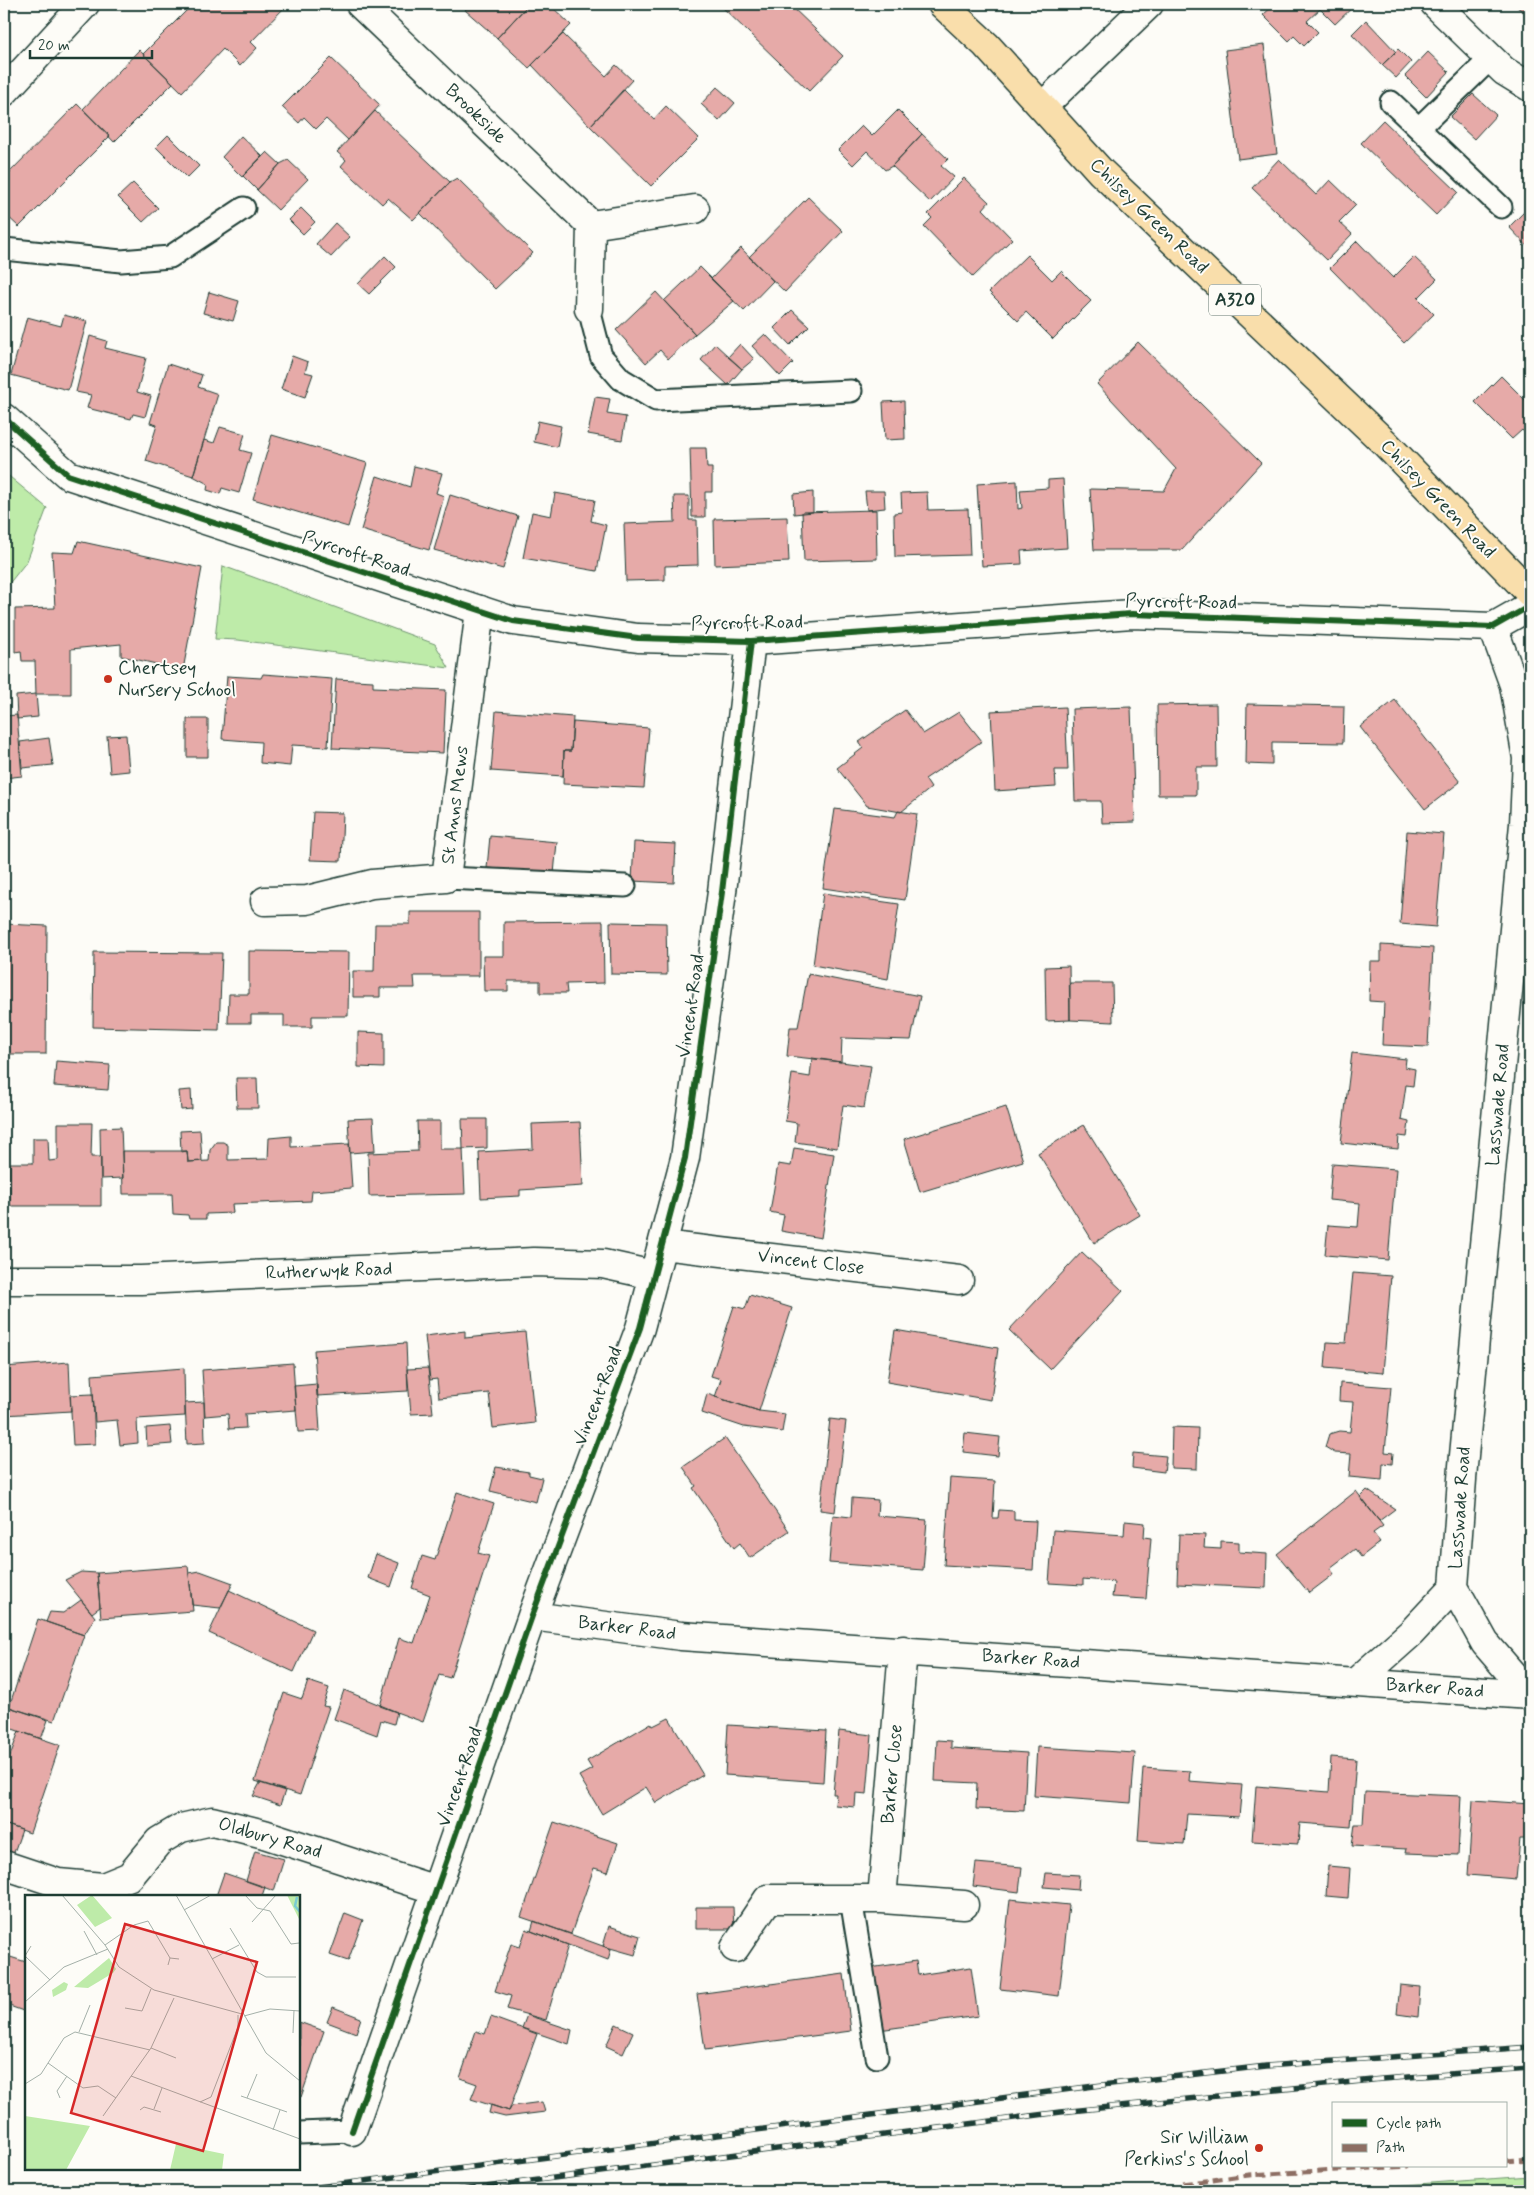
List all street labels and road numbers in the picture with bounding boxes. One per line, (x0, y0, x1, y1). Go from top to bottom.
street label: Brookside (440, 78, 512, 150)
street label: Chilsey Green Road (1084, 153, 1214, 279)
road number: A320 (1209, 284, 1261, 316)
street label: Chilsey Green Road (1375, 434, 1501, 564)
street label: Pyrcroft Road (299, 525, 413, 583)
street label: Pyrcroft Road (1125, 589, 1237, 615)
street label: Pyrcroft Road (691, 610, 803, 636)
street label: St Anns Mews (435, 744, 475, 866)
street label: Vincent Road (671, 953, 711, 1059)
street label: Lasswade Road (1480, 1043, 1516, 1167)
street label: Vincent Close (756, 1243, 866, 1281)
street label: Rutherwyk Road (265, 1256, 393, 1286)
street label: Vincent Road (568, 1343, 628, 1449)
street label: Lasswade Road (1443, 1446, 1477, 1570)
street label: Barker Road (577, 1610, 677, 1646)
street label: Barker Road (981, 1643, 1081, 1675)
street label: Barker Road (1385, 1672, 1485, 1704)
street label: Barker Close (875, 1723, 909, 1825)
street label: Vincent Road (431, 1724, 489, 1830)
street label: Oldbury Road (215, 1811, 325, 1865)

